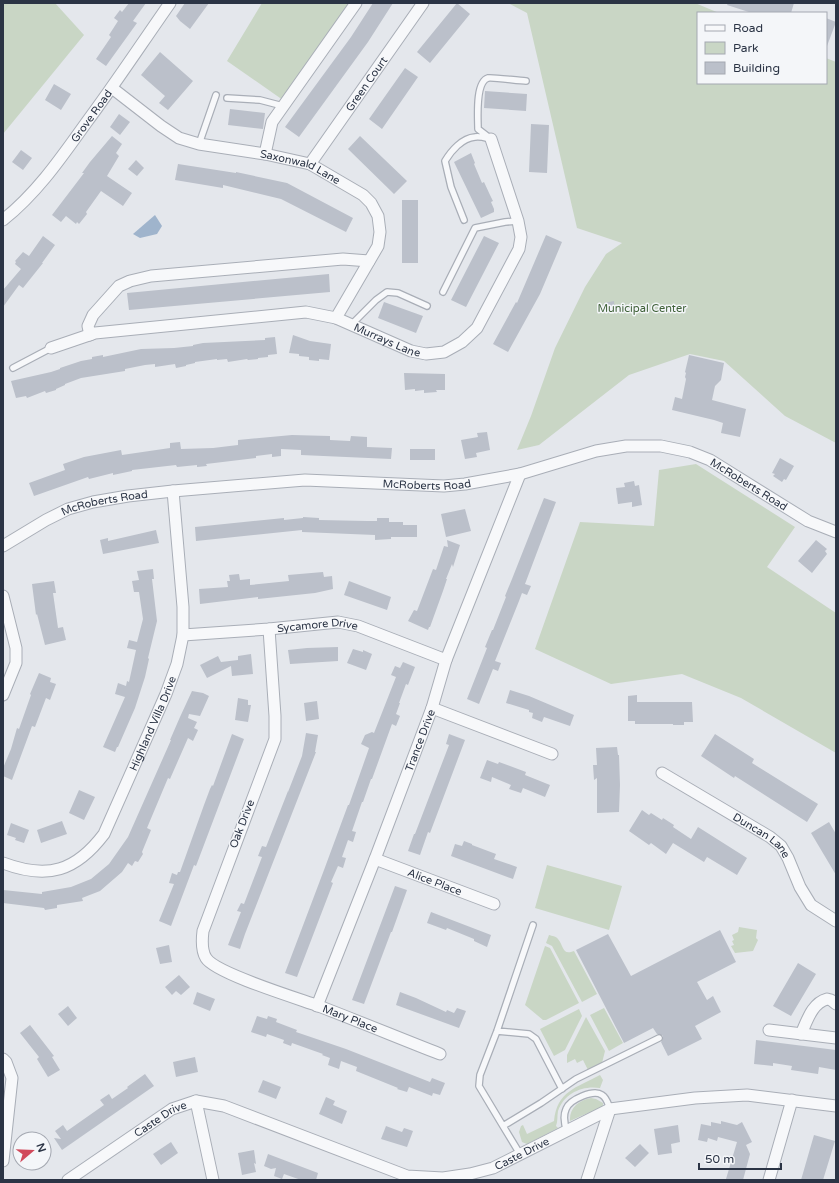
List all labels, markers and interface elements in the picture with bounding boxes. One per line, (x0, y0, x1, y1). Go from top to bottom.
legend (697, 12, 827, 84)
text: Road (733, 21, 763, 35)
text: Park (733, 41, 759, 55)
street label: Green Court (343, 54, 390, 114)
text: Building (733, 61, 780, 75)
street label: Grove Road (68, 87, 115, 145)
street label: Saxonwald Lane (259, 147, 343, 187)
park label: Municipal Center (598, 302, 687, 315)
street label: Murrays Lane (352, 320, 422, 359)
street label: McRoberts Road (708, 455, 790, 513)
street label: McRoberts Road (382, 477, 472, 493)
street label: McRoberts Road (59, 487, 149, 518)
street label: Sycamore Drive (276, 615, 359, 635)
street label: Highland Villa Drive (126, 674, 179, 773)
street label: Trance Drive (402, 707, 437, 773)
street label: Oak Drive (227, 798, 257, 850)
street label: Duncan Lane (731, 810, 793, 860)
street label: Alice Place (406, 865, 464, 898)
street label: Mary Place (321, 1002, 380, 1035)
street label: Caste Drive (131, 1098, 188, 1140)
north arrow (12, 1131, 52, 1171)
street label: Caste Drive (492, 1134, 551, 1173)
text: N (33, 1142, 49, 1154)
scale bar (699, 1145, 781, 1171)
text: 50 m (705, 1152, 734, 1166)

